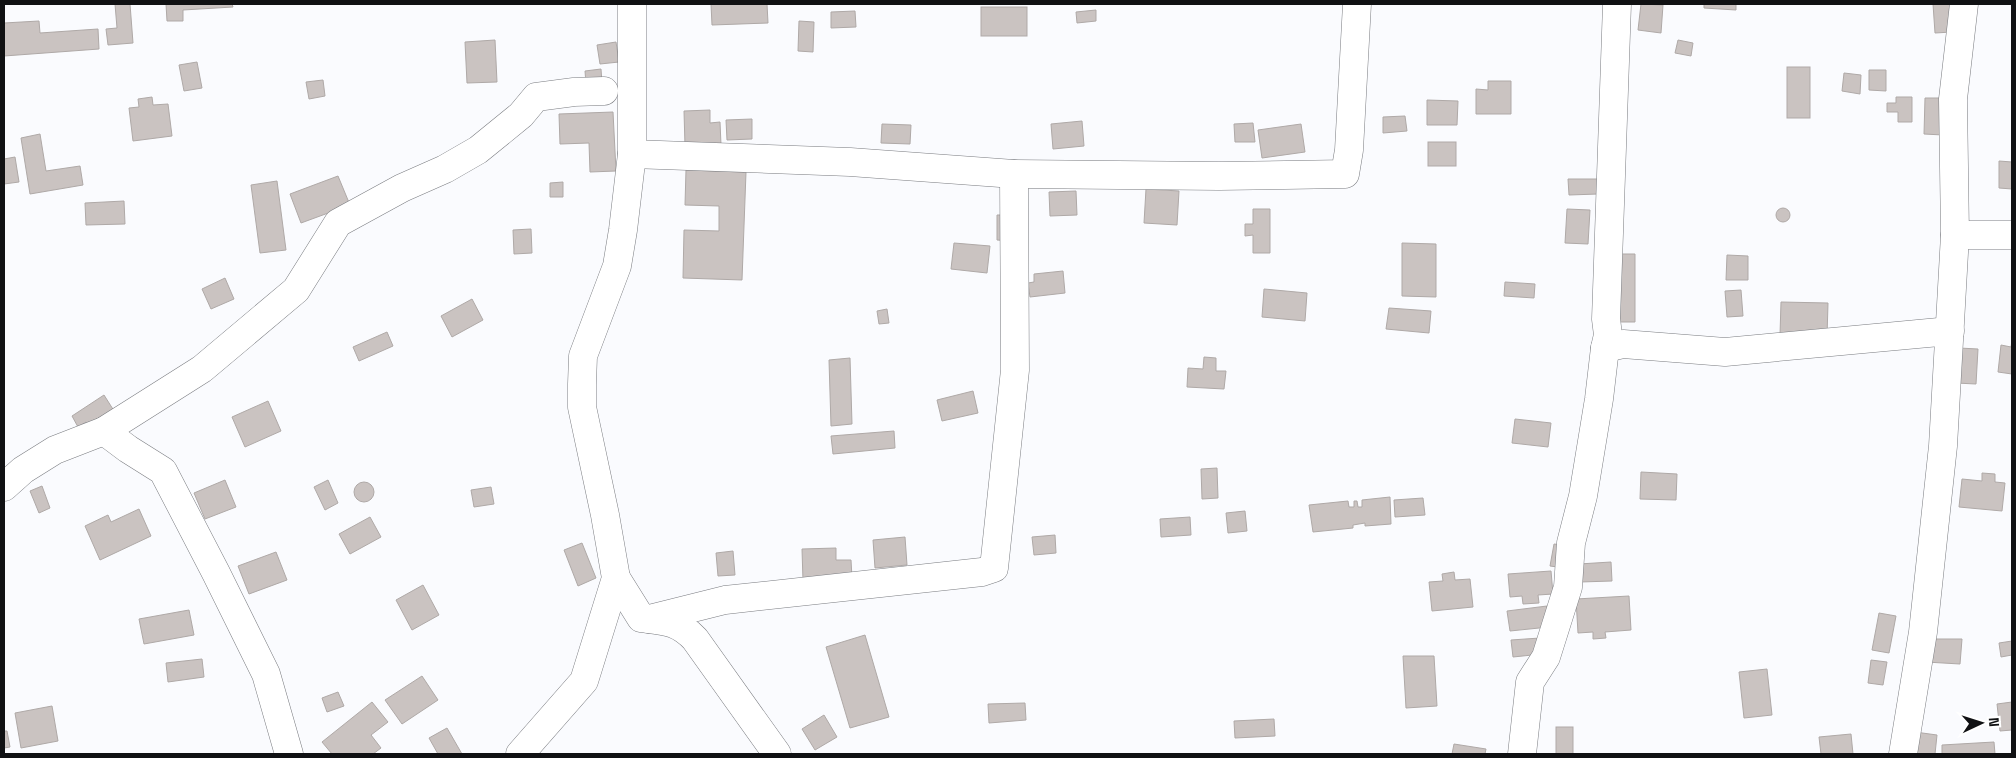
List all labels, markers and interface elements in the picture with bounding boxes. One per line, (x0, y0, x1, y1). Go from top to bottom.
north arrow (1956, 698, 2006, 748)
text: N (1985, 717, 2003, 727)

